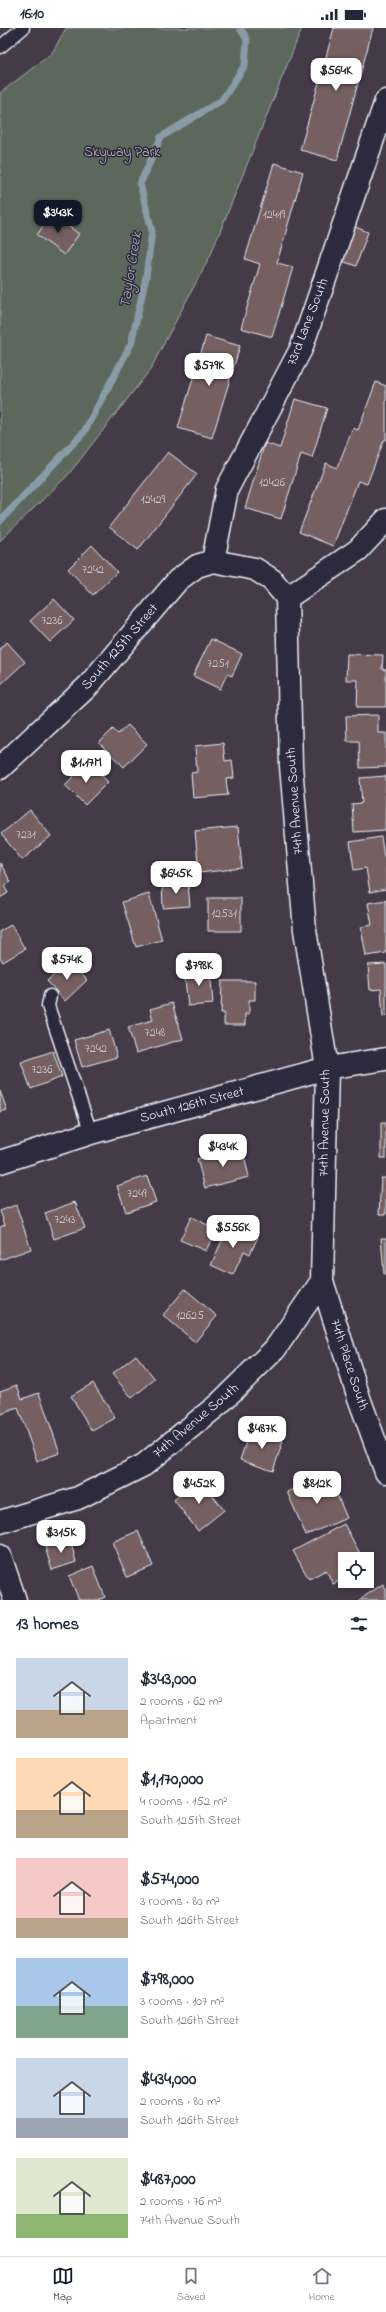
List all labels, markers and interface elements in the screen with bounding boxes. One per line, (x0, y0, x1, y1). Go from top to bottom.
text: 16:10 (20, 3, 44, 25)
pin: $564K (308, 58, 364, 92)
text: $564K (320, 61, 352, 80)
park label: Skyway Park (84, 142, 161, 164)
pin: $343K (30, 200, 86, 234)
text: $343K (43, 203, 73, 222)
house number: 12419 (263, 206, 285, 224)
water label: Taylor Creek (114, 229, 149, 310)
street label: 73rd Lane South (282, 275, 334, 369)
pin: $579K (181, 353, 237, 387)
text: $579K (194, 356, 224, 375)
house number: 12426 (259, 474, 286, 492)
house number: 12429 (141, 491, 166, 509)
house number: 7242 (82, 561, 104, 579)
street label: South 125th Street (76, 599, 164, 695)
house number: 7236 (41, 612, 63, 630)
house number: 7251 (207, 655, 229, 673)
street label: 74th Avenue South (281, 747, 309, 855)
pin: $1.17M (53, 750, 119, 784)
text: $1.17M (70, 753, 102, 772)
house number: 7231 (16, 826, 36, 844)
pin: $645K (148, 861, 204, 895)
text: $645K (160, 864, 192, 883)
house number: 12531 (211, 905, 237, 923)
pin: $574K (39, 947, 95, 981)
text: $574K (51, 950, 83, 969)
pin: $798K (171, 953, 227, 987)
text: $798K (185, 956, 213, 975)
house number: 7248 (145, 1024, 166, 1042)
house number: 7242 (85, 1040, 107, 1058)
house number: 7236 (31, 1061, 53, 1079)
street label: 74th Avenue South (314, 1069, 336, 1177)
street label: South 126th Street (138, 1081, 247, 1129)
pin: $434K (195, 1134, 251, 1168)
text: $434K (208, 1137, 238, 1156)
house number: 7249 (127, 1185, 147, 1203)
house number: 7243 (55, 1211, 75, 1229)
pin: $556K (205, 1215, 261, 1249)
text: $556K (216, 1218, 250, 1237)
house number: 12625 (176, 1307, 204, 1325)
street label: 74th Place South (324, 1317, 374, 1413)
street label: 74th Avenue South (148, 1378, 244, 1464)
pin: $487K (234, 1416, 290, 1450)
text: $487K (247, 1419, 277, 1438)
pin: $452K (171, 1471, 227, 1505)
pin: $812K (289, 1471, 345, 1505)
text: $452K (182, 1474, 216, 1493)
text: $812K (302, 1474, 332, 1493)
pin: $315K (33, 1520, 89, 1554)
text: $315K (45, 1523, 77, 1542)
map controls (338, 1552, 374, 1588)
button: locate (338, 1552, 374, 1588)
text: 13 homes (16, 1612, 79, 1637)
icon: filters (348, 1613, 370, 1635)
text: $343,000 (140, 1667, 196, 1692)
icon: home (48, 1674, 96, 1722)
text: 2 rooms · 62 m² (140, 1692, 223, 1711)
text: Apartment (140, 1711, 197, 1730)
text: $1,170,000 (140, 1767, 203, 1792)
icon: home (48, 1774, 96, 1822)
text: 4 rooms · 152 m² (140, 1792, 227, 1811)
text: South 125th Street (140, 1811, 241, 1830)
text: $574,000 (140, 1867, 199, 1892)
icon: home (48, 1874, 96, 1922)
text: 3 rooms · 80 m² (140, 1892, 220, 1911)
text: South 126th Street (140, 1911, 239, 1930)
text: $798,000 (140, 1967, 194, 1992)
icon: home (48, 1974, 96, 2022)
text: 3 rooms · 107 m² (140, 1992, 224, 2011)
text: South 126th Street (140, 2011, 239, 2030)
text: $434,000 (140, 2067, 196, 2092)
icon: home (48, 2074, 96, 2122)
text: 2 rooms · 80 m² (140, 2092, 221, 2111)
text: South 126th Street (140, 2111, 239, 2130)
text: $487,000 (140, 2167, 196, 2192)
icon: home (48, 2174, 96, 2222)
text: 2 rooms · 76 m² (140, 2192, 222, 2211)
text: 74th Avenue South (140, 2211, 240, 2230)
tab: Map (52, 2265, 74, 2305)
tab: Saved (177, 2265, 206, 2305)
tab: Home (309, 2265, 334, 2305)

